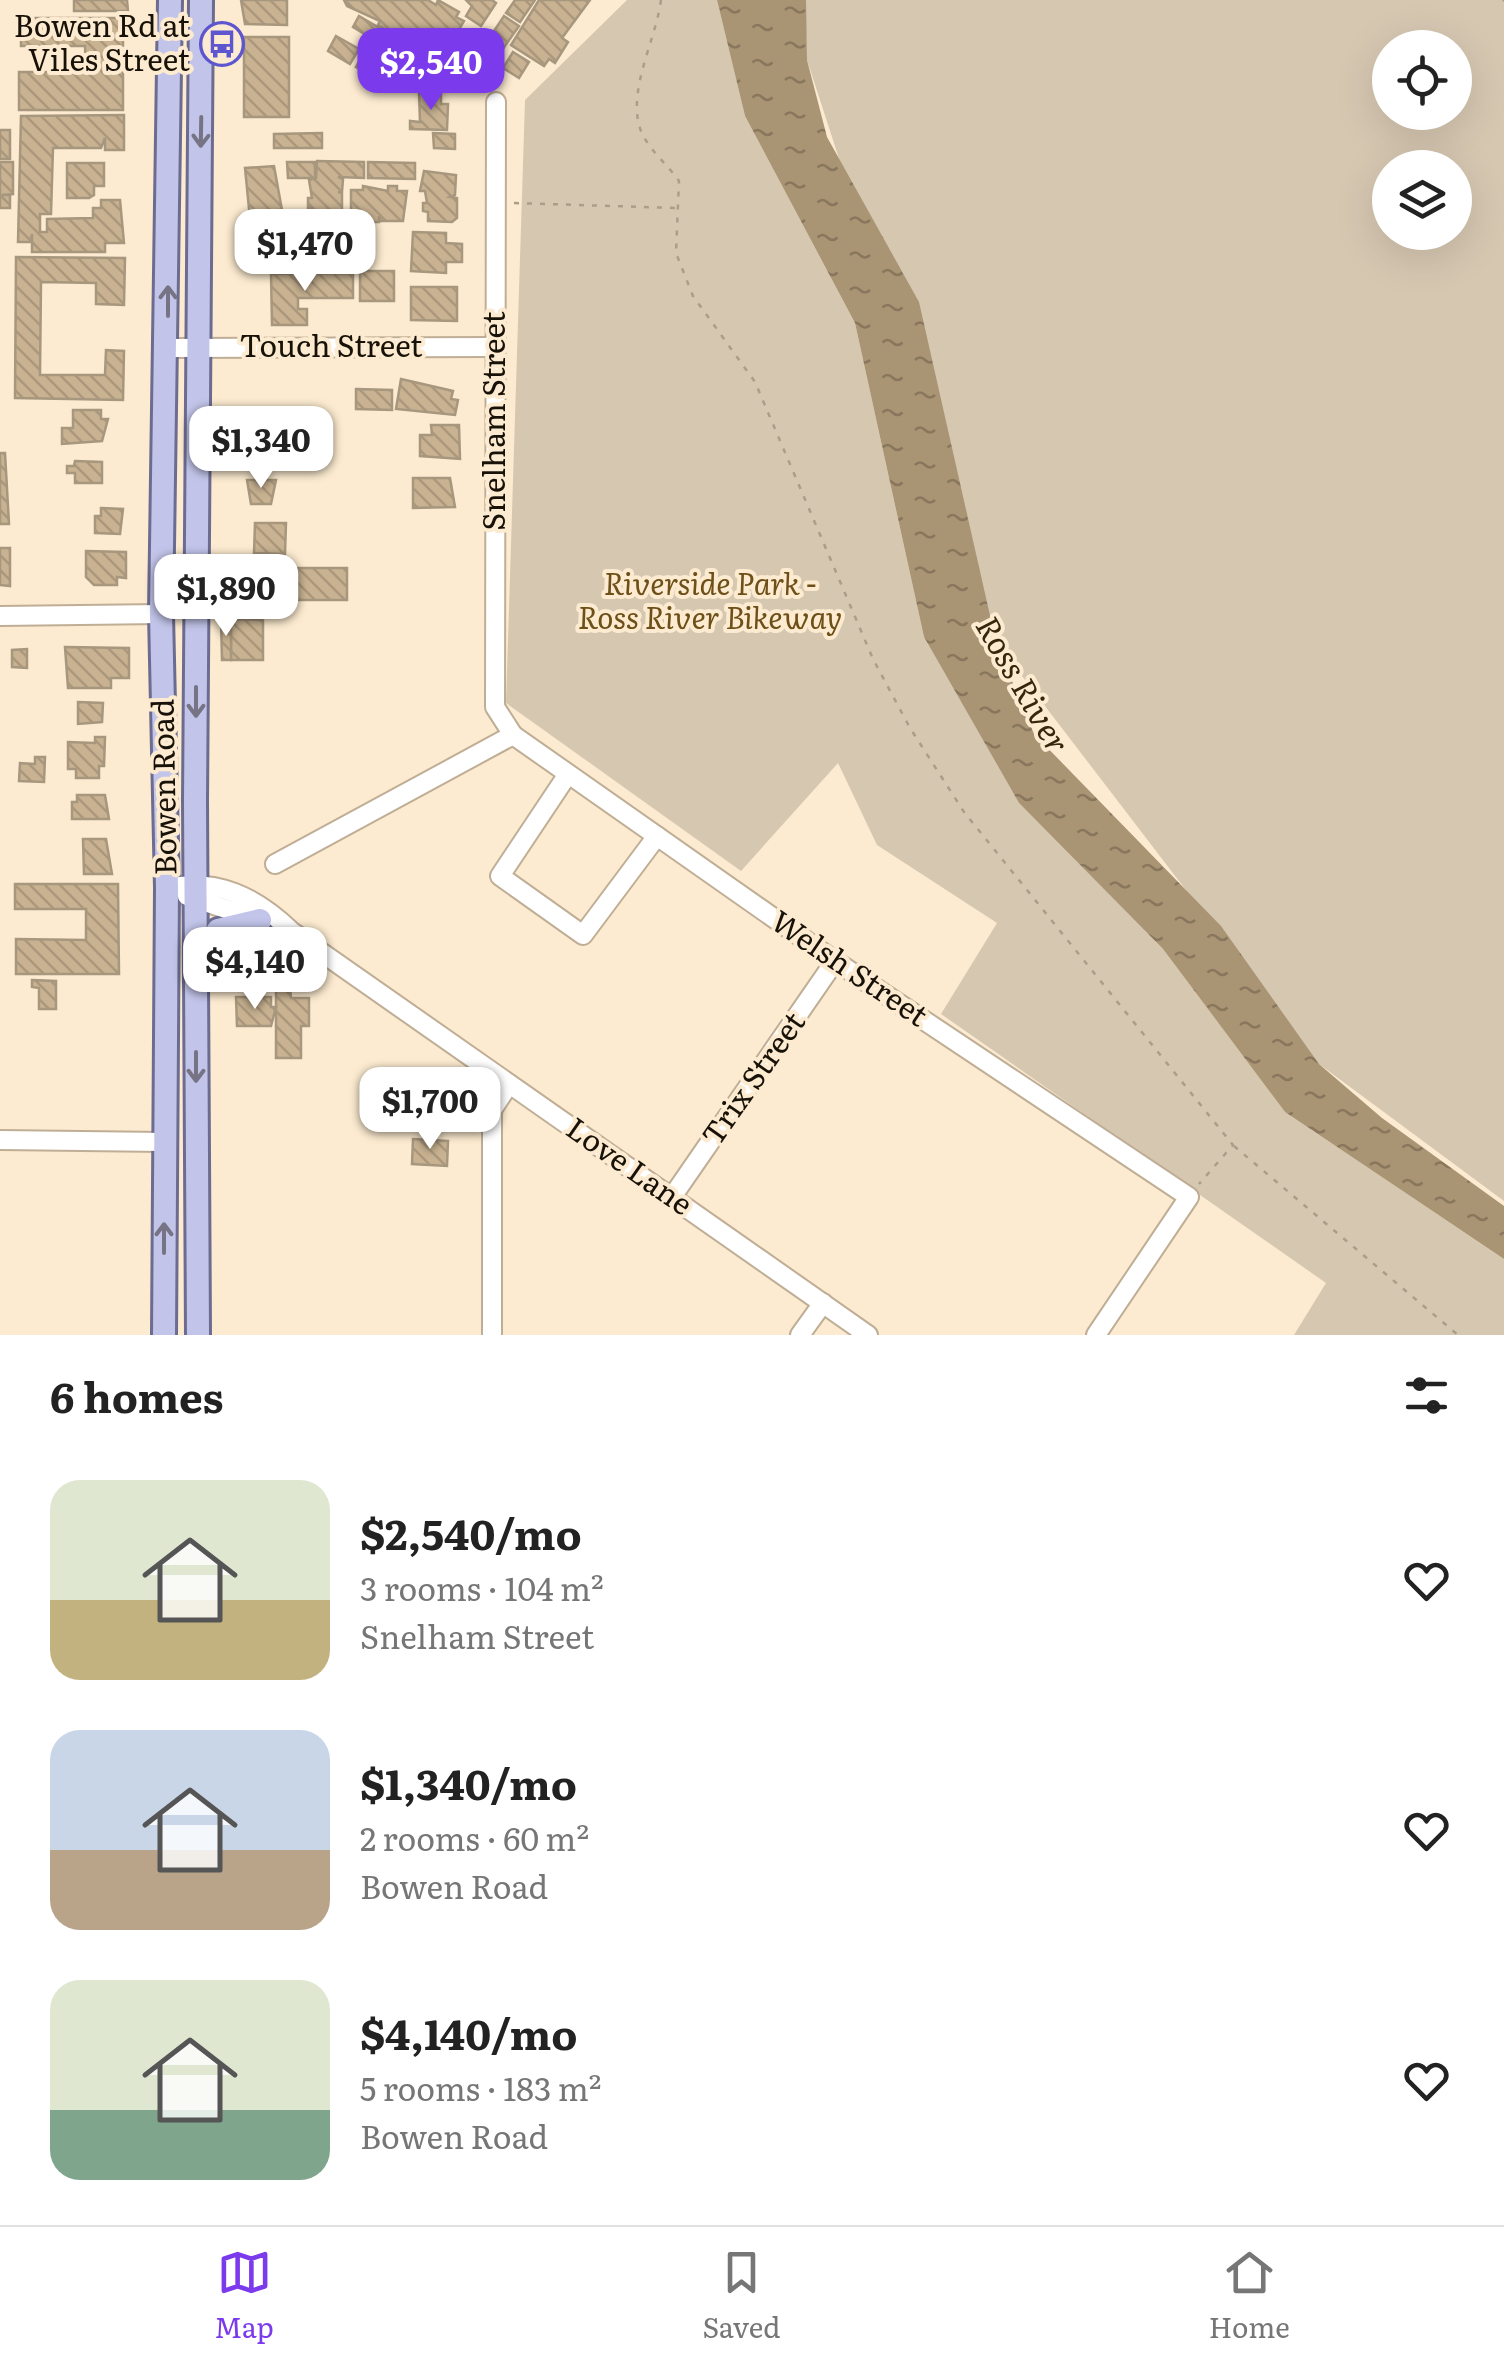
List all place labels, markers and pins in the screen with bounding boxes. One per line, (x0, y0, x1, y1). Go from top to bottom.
place label: Bowen Rd at Viles Street (14, 2, 190, 80)
bus stop icon: Bowen Rd at Viles Street (199, 21, 245, 67)
pin: $2,540 (350, 28, 512, 113)
pin: $1,470 (224, 209, 386, 294)
pin: $1,340 (180, 406, 342, 491)
pin: $1,890 (145, 554, 307, 639)
pin: $4,140 (174, 927, 336, 1012)
pin: $1,700 (349, 1067, 511, 1152)

